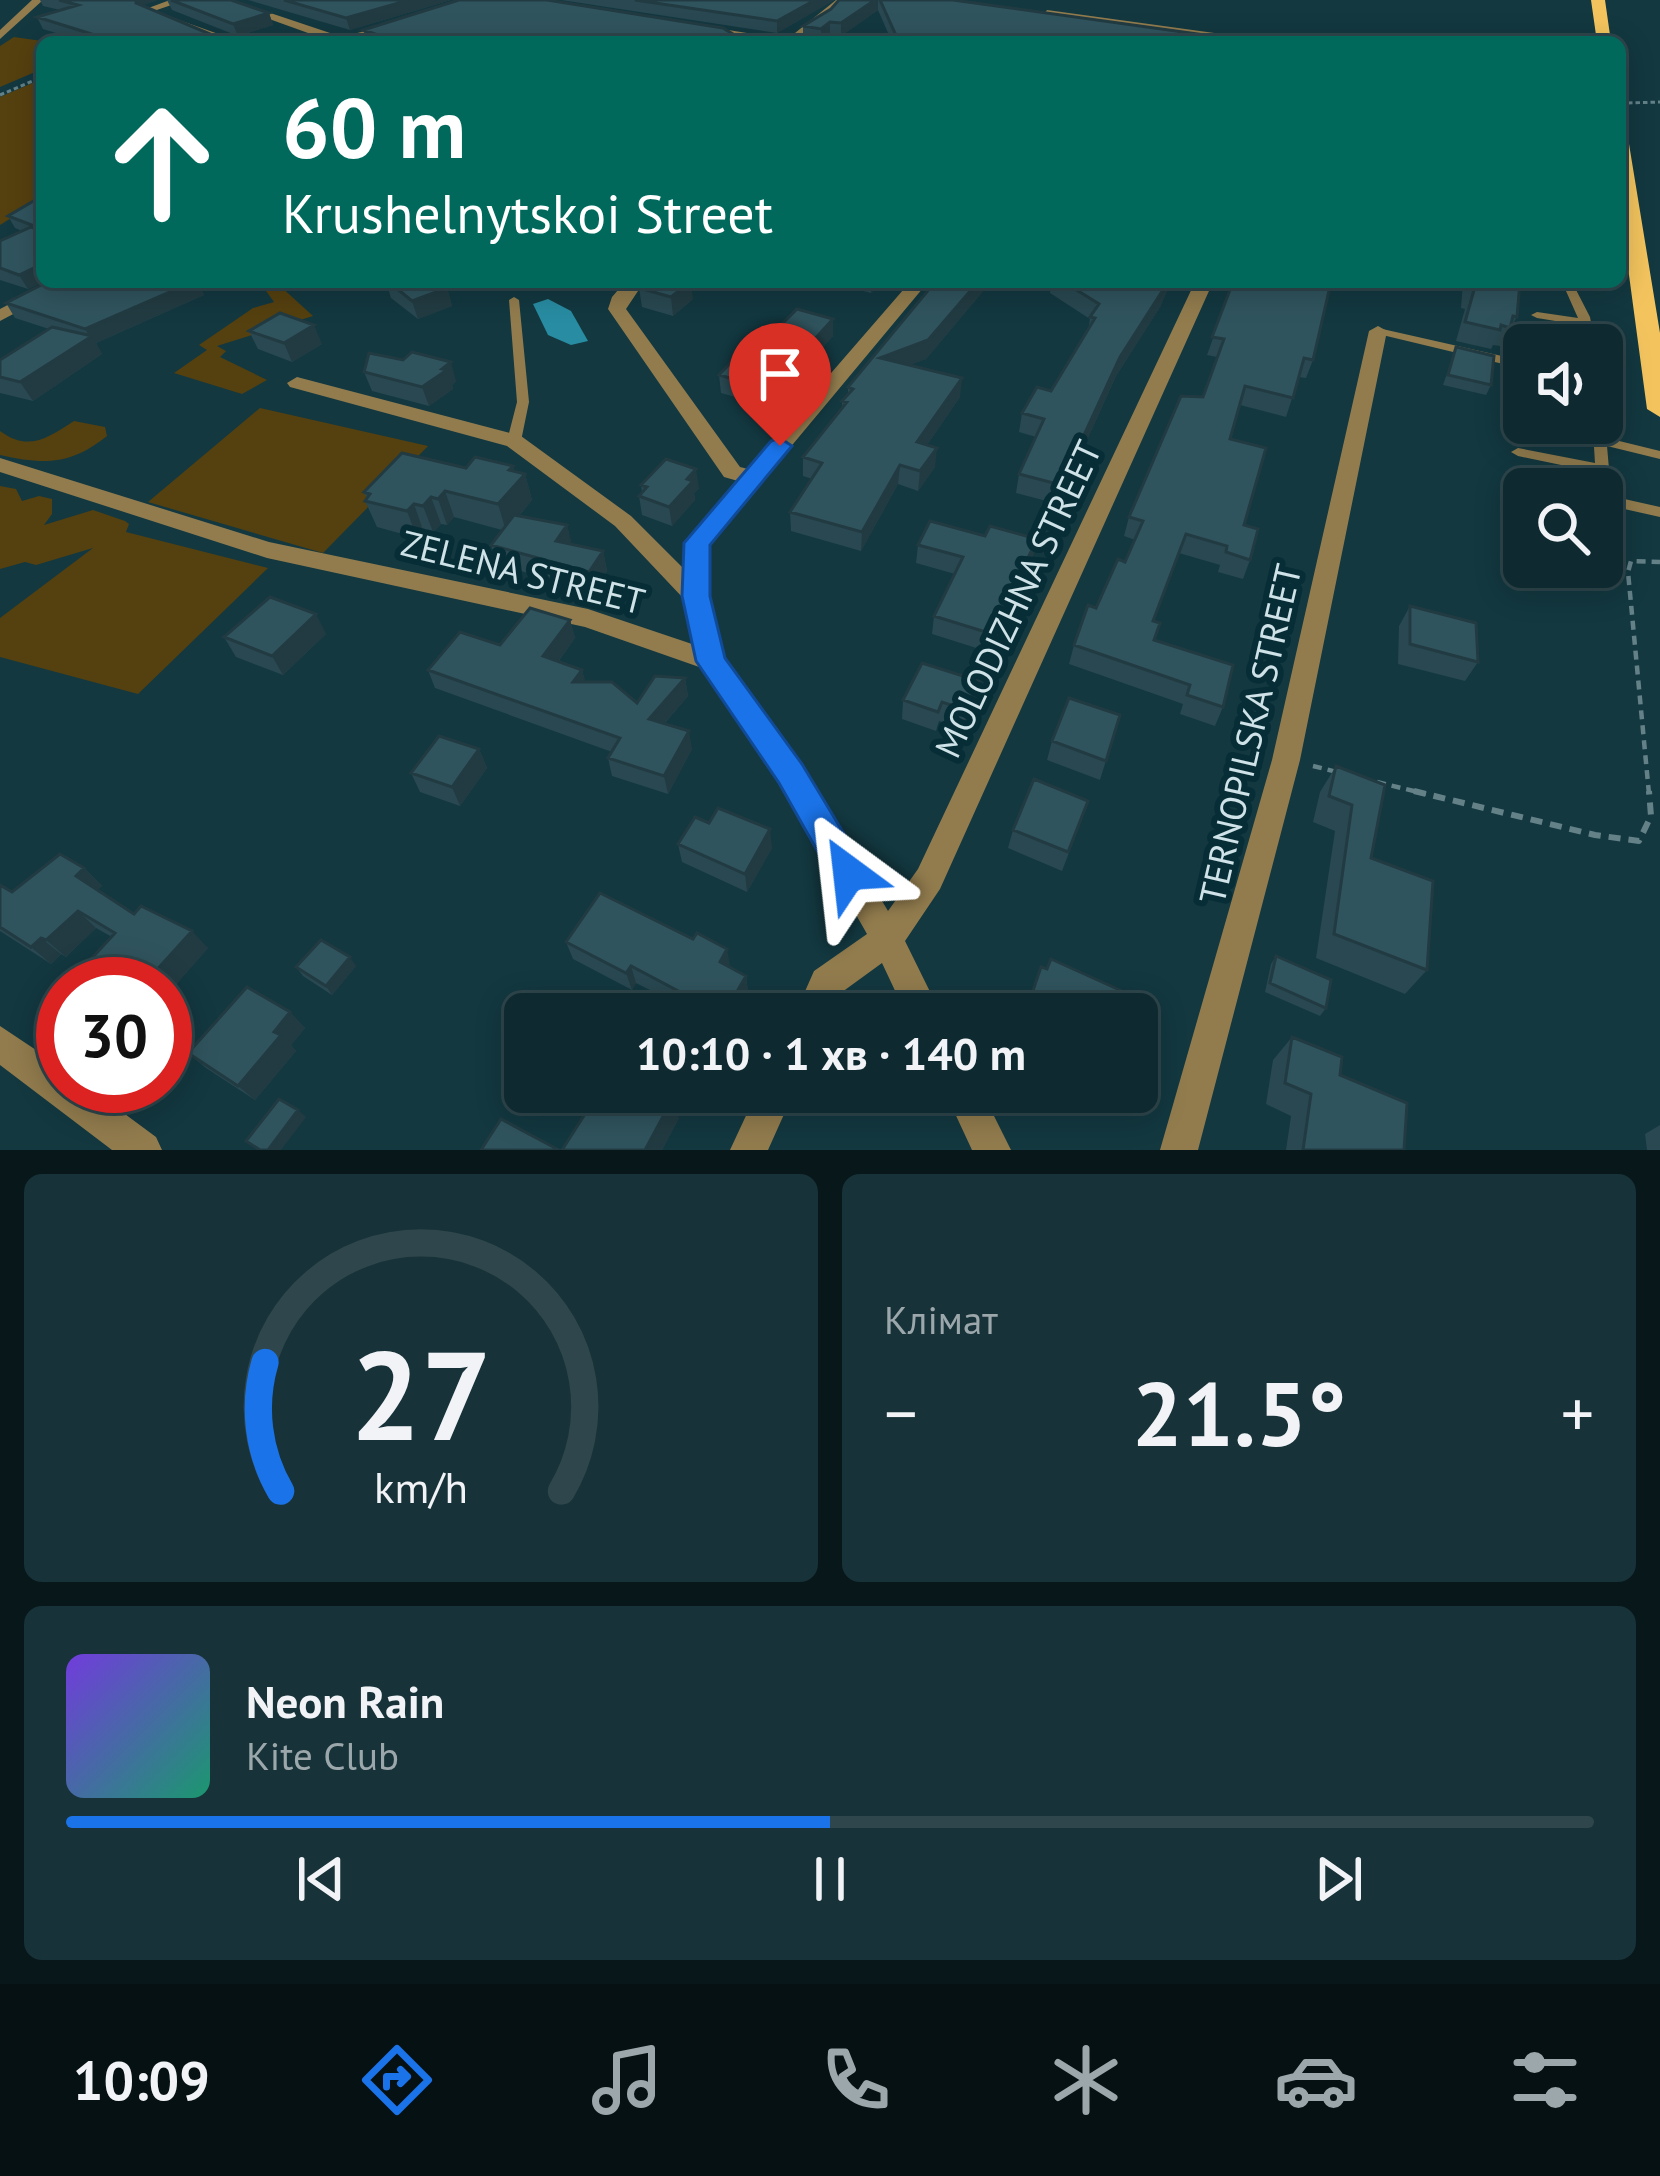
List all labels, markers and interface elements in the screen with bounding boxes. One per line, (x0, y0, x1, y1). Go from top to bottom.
text: 60 m (282, 72, 466, 181)
icon: ahead (84, 84, 240, 240)
text: Krushelnytskoi Street (282, 178, 773, 248)
pin (729, 323, 831, 446)
map controls (1503, 324, 1623, 588)
button: sound (1503, 324, 1623, 444)
icon: arrive (747, 341, 813, 407)
street label: MOLODIZHNA STREET (923, 433, 1112, 765)
button: search (1503, 468, 1623, 588)
street label: ZELENA STREET (396, 519, 650, 624)
street label: TERNOPILSKA STREET (1188, 560, 1311, 908)
position arrow (786, 810, 912, 936)
speed limit sign: 30 (36, 957, 192, 1113)
text: 10:10 · 1 хв · 140 m (636, 1024, 1026, 1082)
text: Клімат (884, 1294, 998, 1345)
text: 27 (350, 1313, 492, 1474)
text: 21.5° (1132, 1354, 1346, 1471)
text: − (884, 1370, 917, 1455)
text: + (1561, 1370, 1594, 1455)
text: km/h (374, 1459, 468, 1515)
text: Neon Rain (246, 1672, 444, 1730)
text: Kite Club (246, 1730, 399, 1781)
icon: previous (288, 1846, 354, 1912)
icon: pause (797, 1846, 863, 1912)
icon: next (1306, 1846, 1372, 1912)
icon: directions (355, 2038, 439, 2122)
icon: music (585, 2038, 669, 2122)
icon: phone (814, 2038, 898, 2122)
icon: climate (1044, 2038, 1128, 2122)
icon: car (1274, 2038, 1358, 2122)
icon: filters (1503, 2038, 1587, 2122)
text: 10:09 (73, 2045, 210, 2115)

